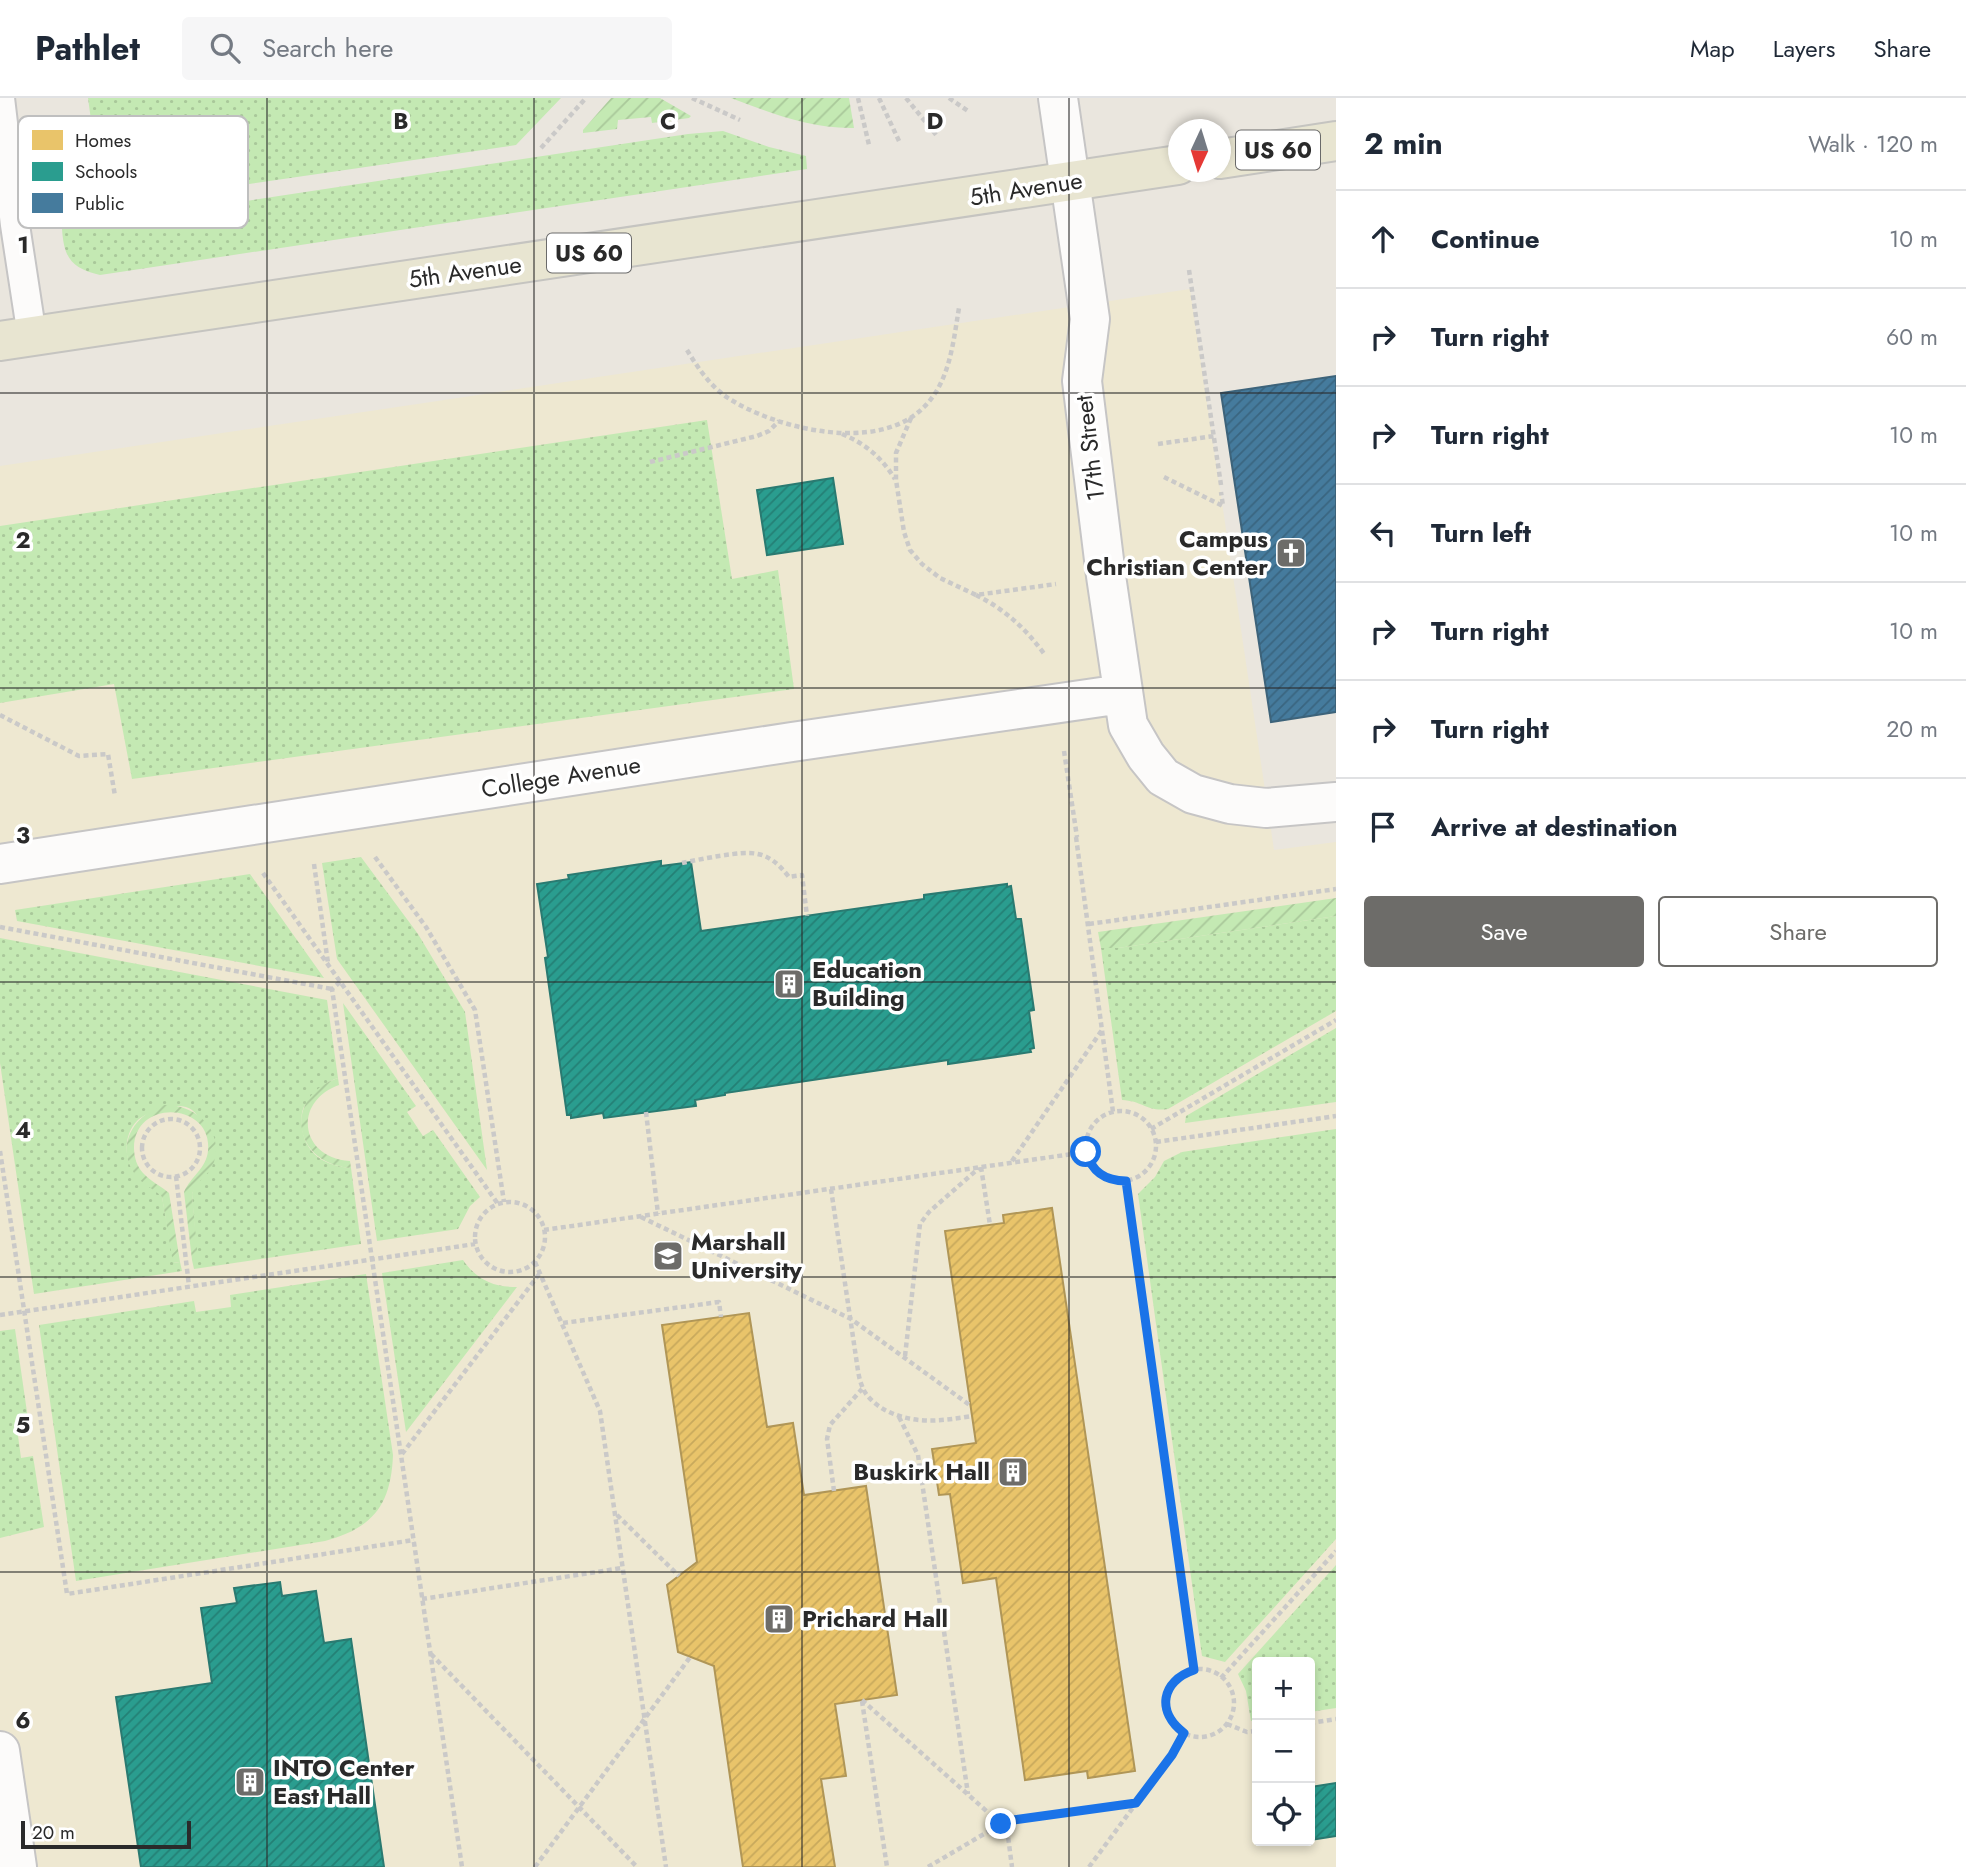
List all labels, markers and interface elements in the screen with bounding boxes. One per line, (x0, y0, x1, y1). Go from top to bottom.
search box (182, 17, 672, 80)
text: Pathlet (35, 25, 140, 72)
icon: search (206, 29, 244, 67)
text: Search here (262, 29, 393, 67)
text: Map (1690, 31, 1735, 66)
text: Layers (1773, 31, 1835, 66)
text: Share (1873, 31, 1931, 66)
text: B (393, 104, 409, 138)
text: C (660, 104, 676, 138)
text: D (927, 104, 944, 138)
legend (18, 116, 248, 228)
north arrow (1168, 119, 1231, 182)
text: 2 min (1364, 122, 1443, 165)
text: Homes (75, 127, 132, 154)
text: Walk · 120 m (1808, 127, 1938, 161)
road number: US 60 (1236, 130, 1320, 170)
text: Schools (75, 158, 138, 185)
street label: 5th Avenue (967, 162, 1085, 215)
text: Public (75, 190, 124, 217)
icon: ahead (1364, 220, 1402, 258)
text: Continue (1431, 220, 1540, 258)
text: 10 m (1889, 222, 1938, 256)
text: 1 (17, 228, 29, 262)
road number: US 60 (547, 234, 631, 272)
street label: 5th Avenue (406, 246, 524, 297)
icon: right (1364, 318, 1402, 356)
text: Turn right (1431, 318, 1549, 356)
text: 60 m (1886, 320, 1938, 354)
street label: 17th Street (1066, 393, 1113, 503)
icon: right (1364, 416, 1402, 454)
text: Turn right (1431, 416, 1549, 454)
text: 10 m (1889, 418, 1938, 452)
icon: left (1364, 514, 1402, 552)
text: Turn left (1431, 514, 1531, 552)
text: 10 m (1889, 516, 1938, 550)
place label: Campus Christian Center (1086, 521, 1268, 584)
text: 2 (15, 523, 31, 557)
church icon: Campus Christian Center (1274, 536, 1308, 570)
icon: right (1364, 612, 1402, 650)
text: Turn right (1431, 612, 1549, 650)
text: 10 m (1889, 614, 1938, 648)
icon: right (1364, 710, 1402, 748)
text: Turn right (1431, 710, 1549, 748)
text: 20 m (1886, 712, 1938, 746)
street label: College Avenue (479, 747, 643, 806)
icon: arrive (1364, 808, 1402, 846)
text: Arrive at destination (1431, 808, 1678, 846)
text: 3 (16, 818, 30, 852)
button: Save (1364, 896, 1644, 967)
button: Share (1658, 896, 1938, 967)
place label: Education Building (812, 952, 922, 1015)
building icon: Education Building (772, 967, 806, 1001)
text: 4 (15, 1113, 31, 1147)
route start (1070, 1136, 1101, 1167)
place label: Marshall University (691, 1224, 802, 1287)
school or university icon: Marshall University (651, 1239, 685, 1273)
text: 5 (16, 1408, 30, 1442)
place label: Buskirk Hall (853, 1454, 990, 1489)
building icon: Buskirk Hall (996, 1455, 1030, 1489)
place label: Prichard Hall (802, 1601, 948, 1636)
building icon: Prichard Hall (762, 1602, 796, 1636)
map controls (1252, 1657, 1315, 1846)
button: + (1252, 1657, 1315, 1720)
text: 6 (15, 1703, 31, 1737)
button: − (1252, 1720, 1315, 1783)
place label: INTO Center East Hall (273, 1750, 415, 1813)
building icon: INTO Center East Hall (233, 1765, 267, 1799)
button: locate (1252, 1783, 1315, 1846)
route end (985, 1808, 1016, 1839)
scale bar (21, 1818, 191, 1850)
text: 20 m (32, 1819, 75, 1846)

